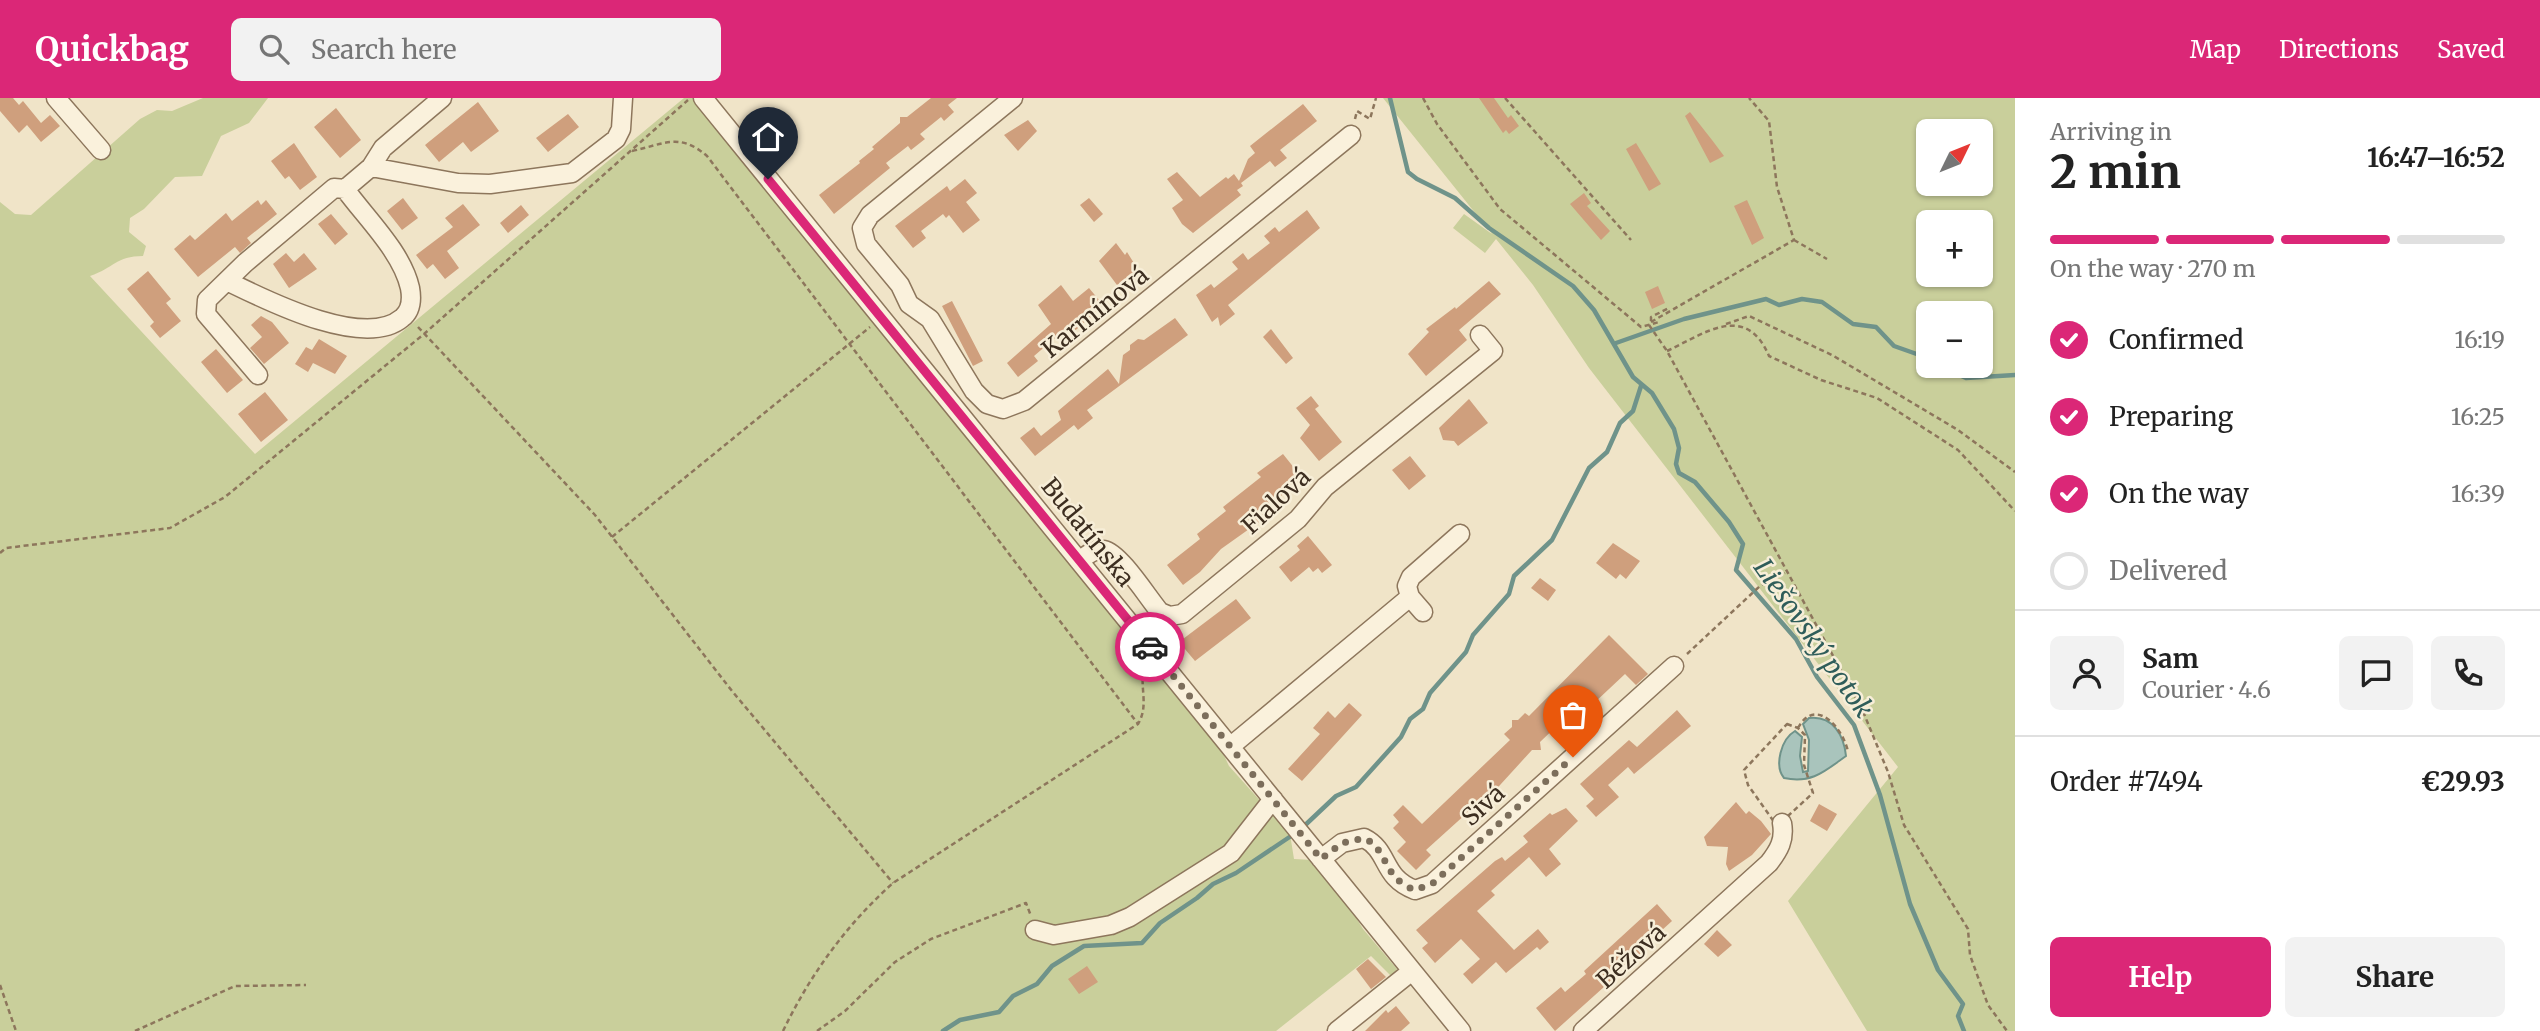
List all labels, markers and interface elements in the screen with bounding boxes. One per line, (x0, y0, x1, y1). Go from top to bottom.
search box (231, 18, 721, 81)
text: Quickbag (35, 29, 189, 70)
icon: search (255, 30, 293, 68)
text: Search here (311, 33, 457, 66)
text: Map (2190, 34, 2241, 65)
text: Directions (2279, 34, 2399, 65)
text: Saved (2437, 34, 2505, 65)
pin (738, 107, 798, 179)
text: Arriving in (2050, 117, 2172, 146)
icon: home (749, 118, 787, 156)
north arrow (1916, 119, 1993, 196)
map controls (1916, 119, 1993, 378)
text: 16:47–16:52 (2367, 141, 2505, 174)
text: 2 min (2050, 143, 2181, 201)
button: + (1916, 210, 1993, 287)
text: On the way · 270 m (2050, 254, 2256, 283)
street label: Karmínová (1035, 259, 1155, 365)
button: − (1916, 301, 1993, 378)
icon: check (2050, 321, 2088, 359)
text: Confirmed (2109, 323, 2244, 356)
text: 16:19 (2454, 325, 2505, 354)
icon: check (2050, 398, 2088, 436)
text: Preparing (2109, 400, 2233, 433)
text: 16:25 (2451, 402, 2505, 431)
street label: Fialová (1235, 461, 1317, 541)
street label: Budatínska (1035, 471, 1141, 593)
icon: check (2050, 475, 2088, 513)
text: On the way (2109, 477, 2249, 510)
text: 16:39 (2451, 479, 2505, 508)
water label: Liešovský potok (1747, 552, 1881, 724)
text: Delivered (2109, 554, 2228, 587)
courier (1115, 612, 1185, 682)
icon: car (1131, 628, 1169, 666)
button: person (2050, 636, 2124, 710)
button: chat (2339, 636, 2413, 710)
button: phone (2431, 636, 2505, 710)
text: Sam (2142, 642, 2199, 675)
text: Courier · 4.6 (2142, 675, 2271, 704)
pin (1543, 685, 1603, 757)
icon: bag (1554, 696, 1592, 734)
text: Order #7494 (2050, 765, 2203, 798)
text: €29.93 (2421, 765, 2505, 798)
street label: Sivá (1455, 777, 1511, 832)
street label: Béžová (1590, 917, 1672, 995)
button: Help (2050, 937, 2271, 1017)
button: Share (2285, 937, 2505, 1017)

